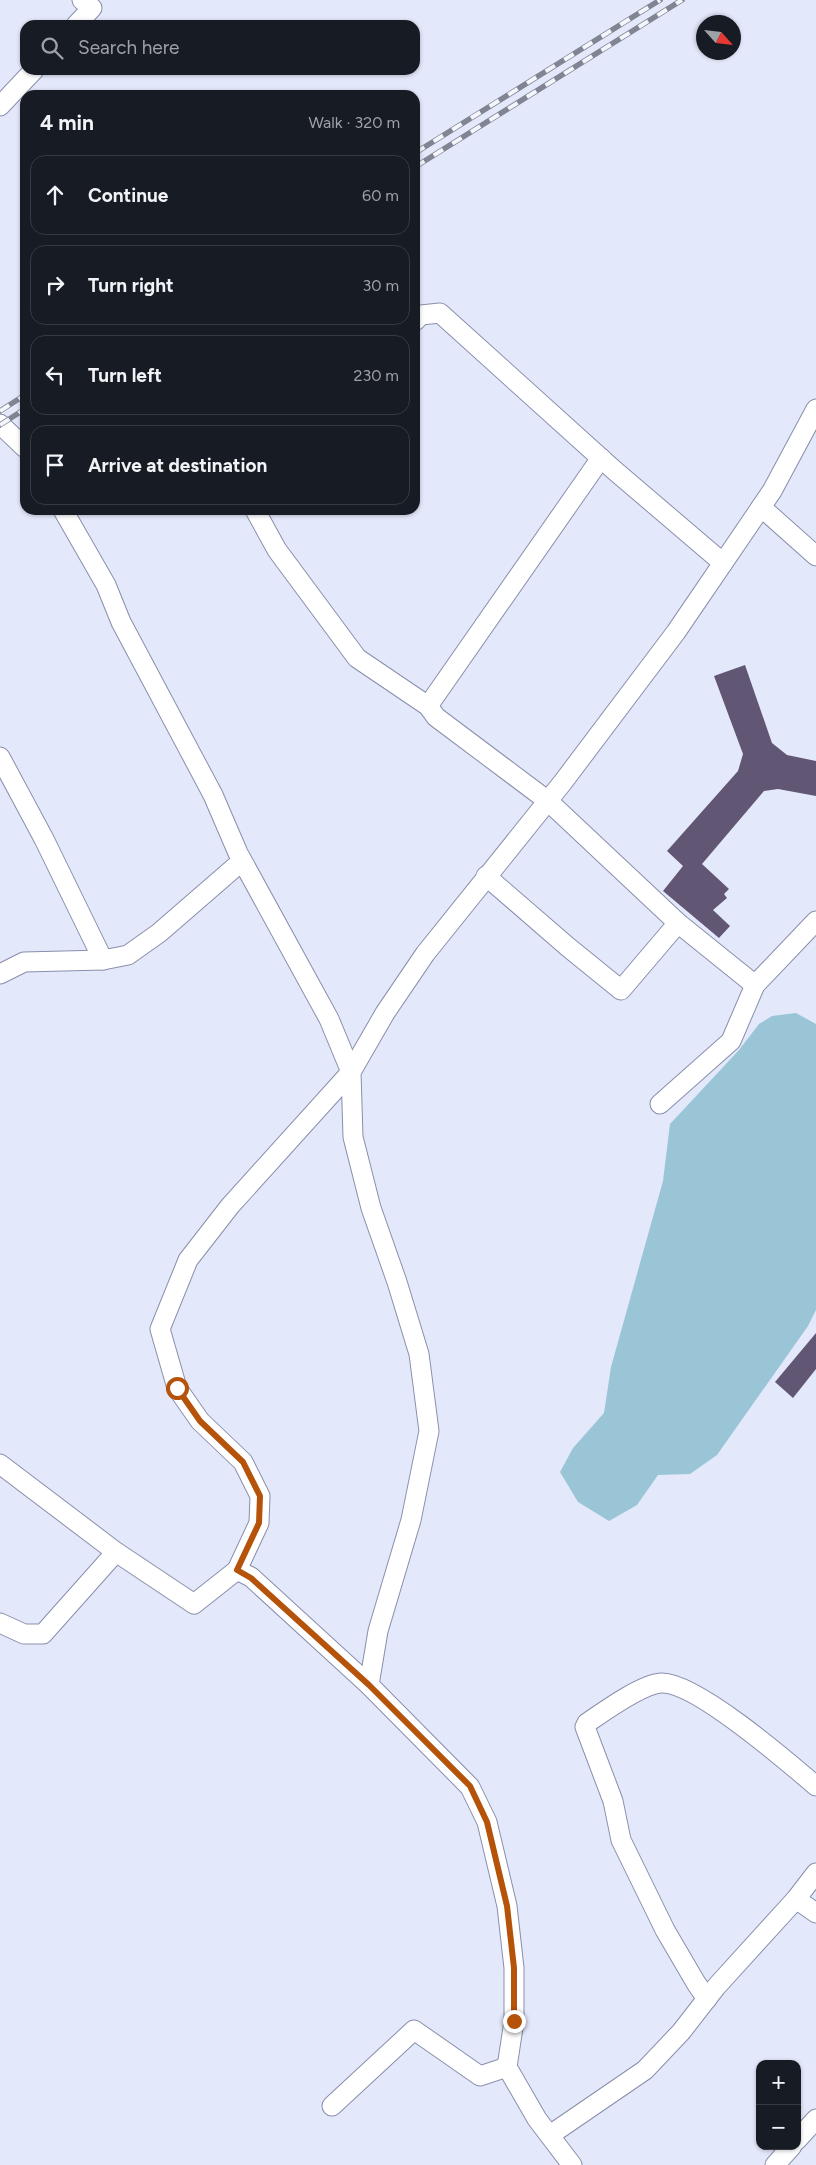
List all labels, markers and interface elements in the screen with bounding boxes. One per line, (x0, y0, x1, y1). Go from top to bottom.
north arrow (696, 15, 741, 60)
search box (20, 20, 420, 75)
icon: search (38, 34, 66, 62)
text: Search here (78, 36, 180, 59)
text: 4 min (40, 110, 94, 135)
text: Walk · 320 m (308, 113, 400, 132)
icon: ahead (41, 181, 69, 209)
text: Continue (88, 184, 168, 207)
text: 60 m (362, 186, 399, 205)
icon: right (41, 271, 69, 299)
text: Turn right (88, 274, 174, 297)
text: 30 m (362, 276, 399, 295)
icon: left (41, 361, 69, 389)
text: Turn left (88, 364, 162, 387)
text: 230 m (354, 366, 399, 385)
icon: arrive (41, 451, 69, 479)
text: Arrive at destination (88, 454, 267, 477)
route start (166, 1377, 189, 1400)
route end (503, 2010, 526, 2033)
map controls (756, 2060, 801, 2150)
button: + (756, 2060, 801, 2105)
button: − (756, 2105, 801, 2150)

